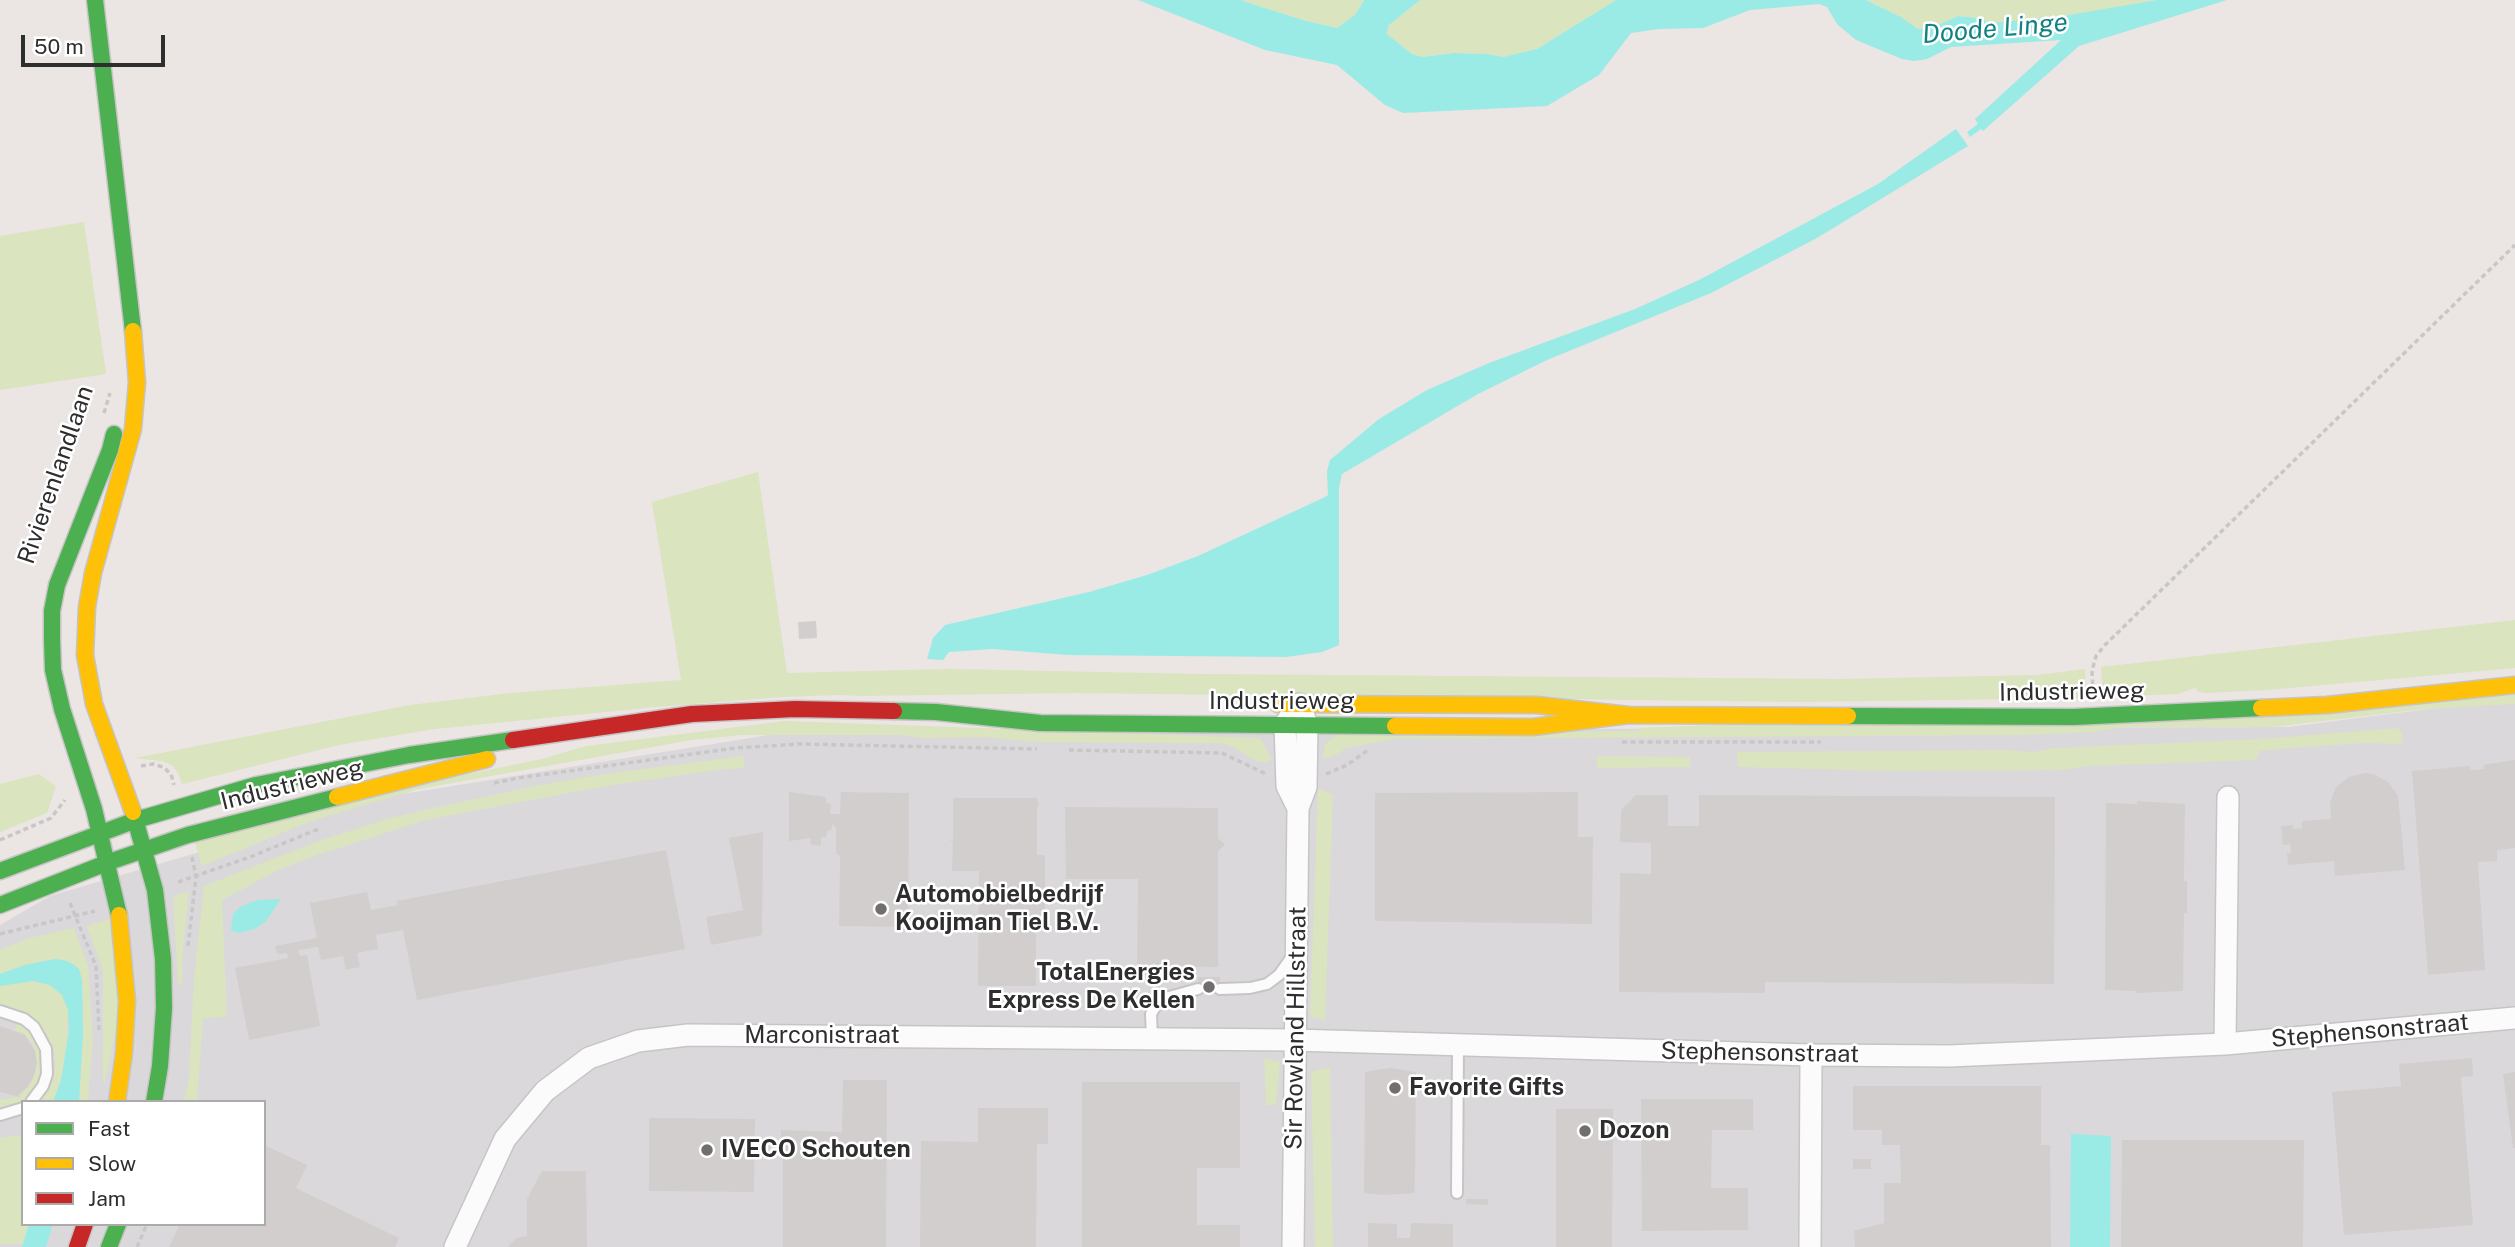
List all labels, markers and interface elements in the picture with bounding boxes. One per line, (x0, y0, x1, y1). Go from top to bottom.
water label: Doode Linge (1921, 7, 2069, 51)
scale bar (24, 21, 168, 65)
text: 50 m (34, 34, 84, 59)
street label: Rivierenlandlaan (12, 382, 100, 568)
street label: Industrieweg (1999, 676, 2145, 708)
street label: Industrieweg (1209, 688, 1355, 716)
street label: Industrieweg (218, 753, 366, 817)
place label: Automobielbedrijf Kooijman Tiel B.V. (895, 881, 1104, 937)
marker: Automobielbedrijf Kooijman Tiel B.V. (873, 901, 889, 917)
street label: Sir Rowland Hillstraat (1279, 906, 1313, 1150)
place label: TotalEnergies Express De Kellen (987, 959, 1195, 1015)
marker: TotalEnergies Express De Kellen (1201, 979, 1217, 995)
street label: Stephensonstraat (2270, 1008, 2470, 1054)
street label: Marconistraat (744, 1022, 900, 1050)
street label: Stephensonstraat (1660, 1037, 1860, 1069)
place label: Favorite Gifts (1409, 1074, 1564, 1102)
marker: Favorite Gifts (1387, 1080, 1403, 1096)
legend (21, 1100, 266, 1226)
text: Fast (88, 1116, 130, 1141)
place label: Dozon (1599, 1117, 1670, 1145)
marker: Dozon (1577, 1123, 1593, 1139)
place label: IVECO Schouten (721, 1136, 911, 1164)
marker: IVECO Schouten (699, 1142, 715, 1158)
text: Slow (88, 1151, 136, 1176)
text: Jam (88, 1186, 126, 1211)

